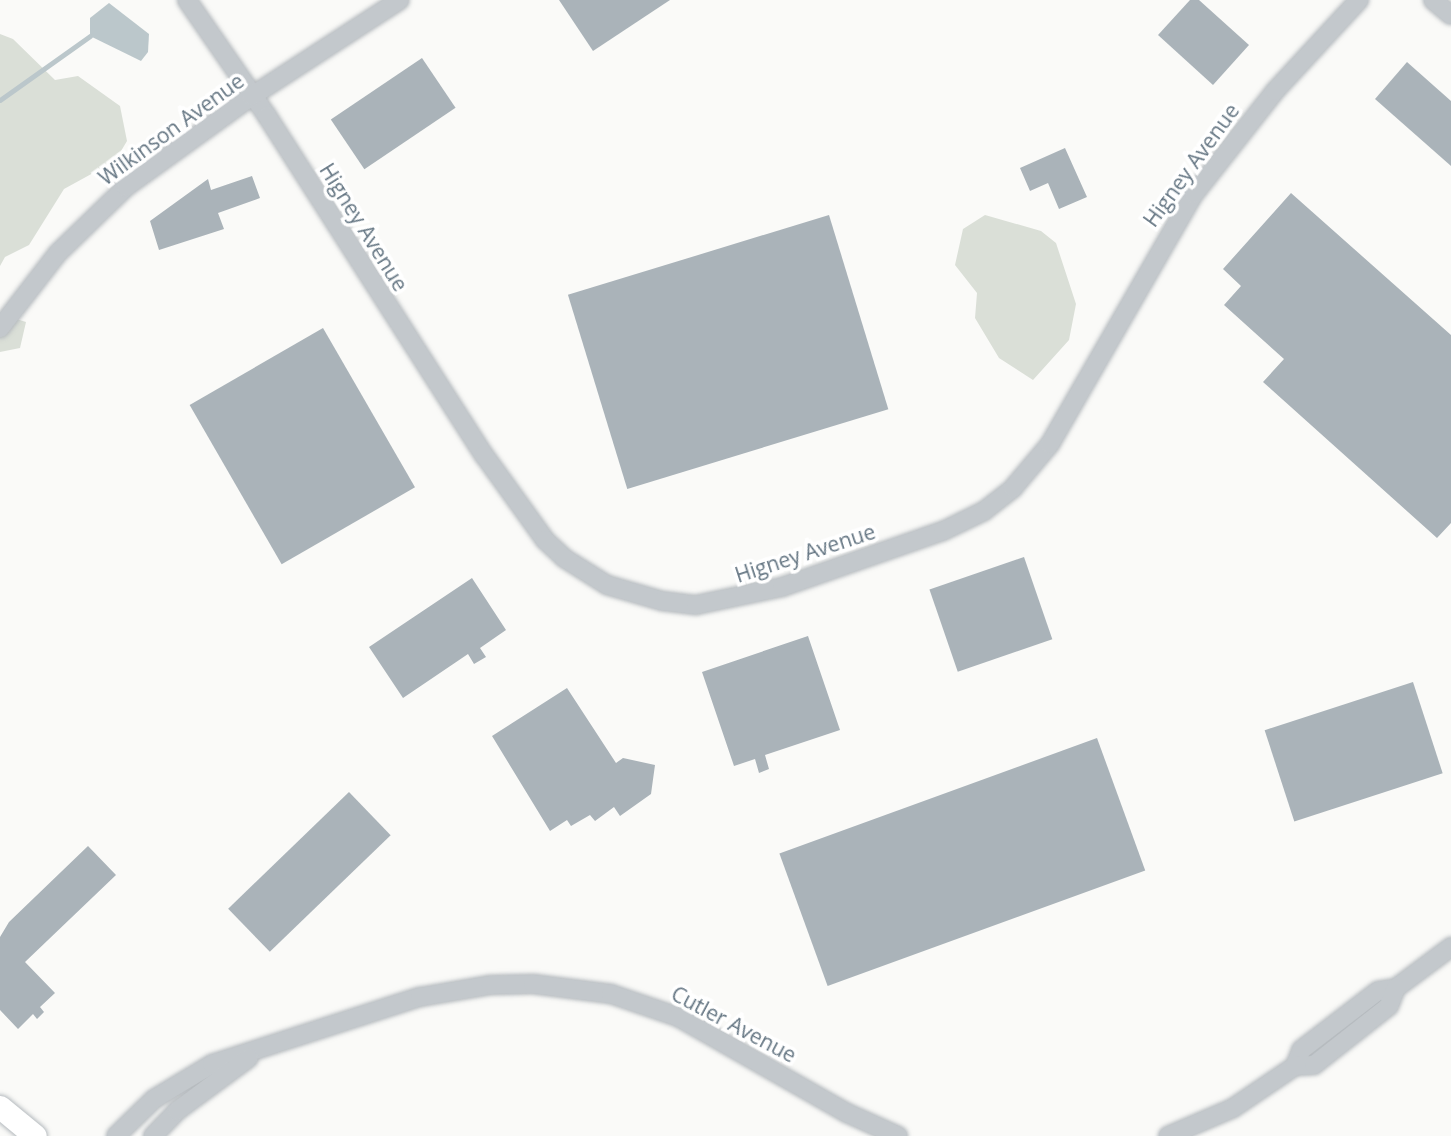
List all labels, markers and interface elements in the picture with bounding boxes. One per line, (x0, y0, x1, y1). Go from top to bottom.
street label: Wilkinson Avenue (93, 68, 249, 190)
street label: Higney Avenue (1138, 99, 1244, 231)
street label: Higney Avenue (315, 158, 413, 296)
street label: Higney Avenue (732, 518, 878, 588)
street label: Cutler Avenue (667, 981, 801, 1067)

